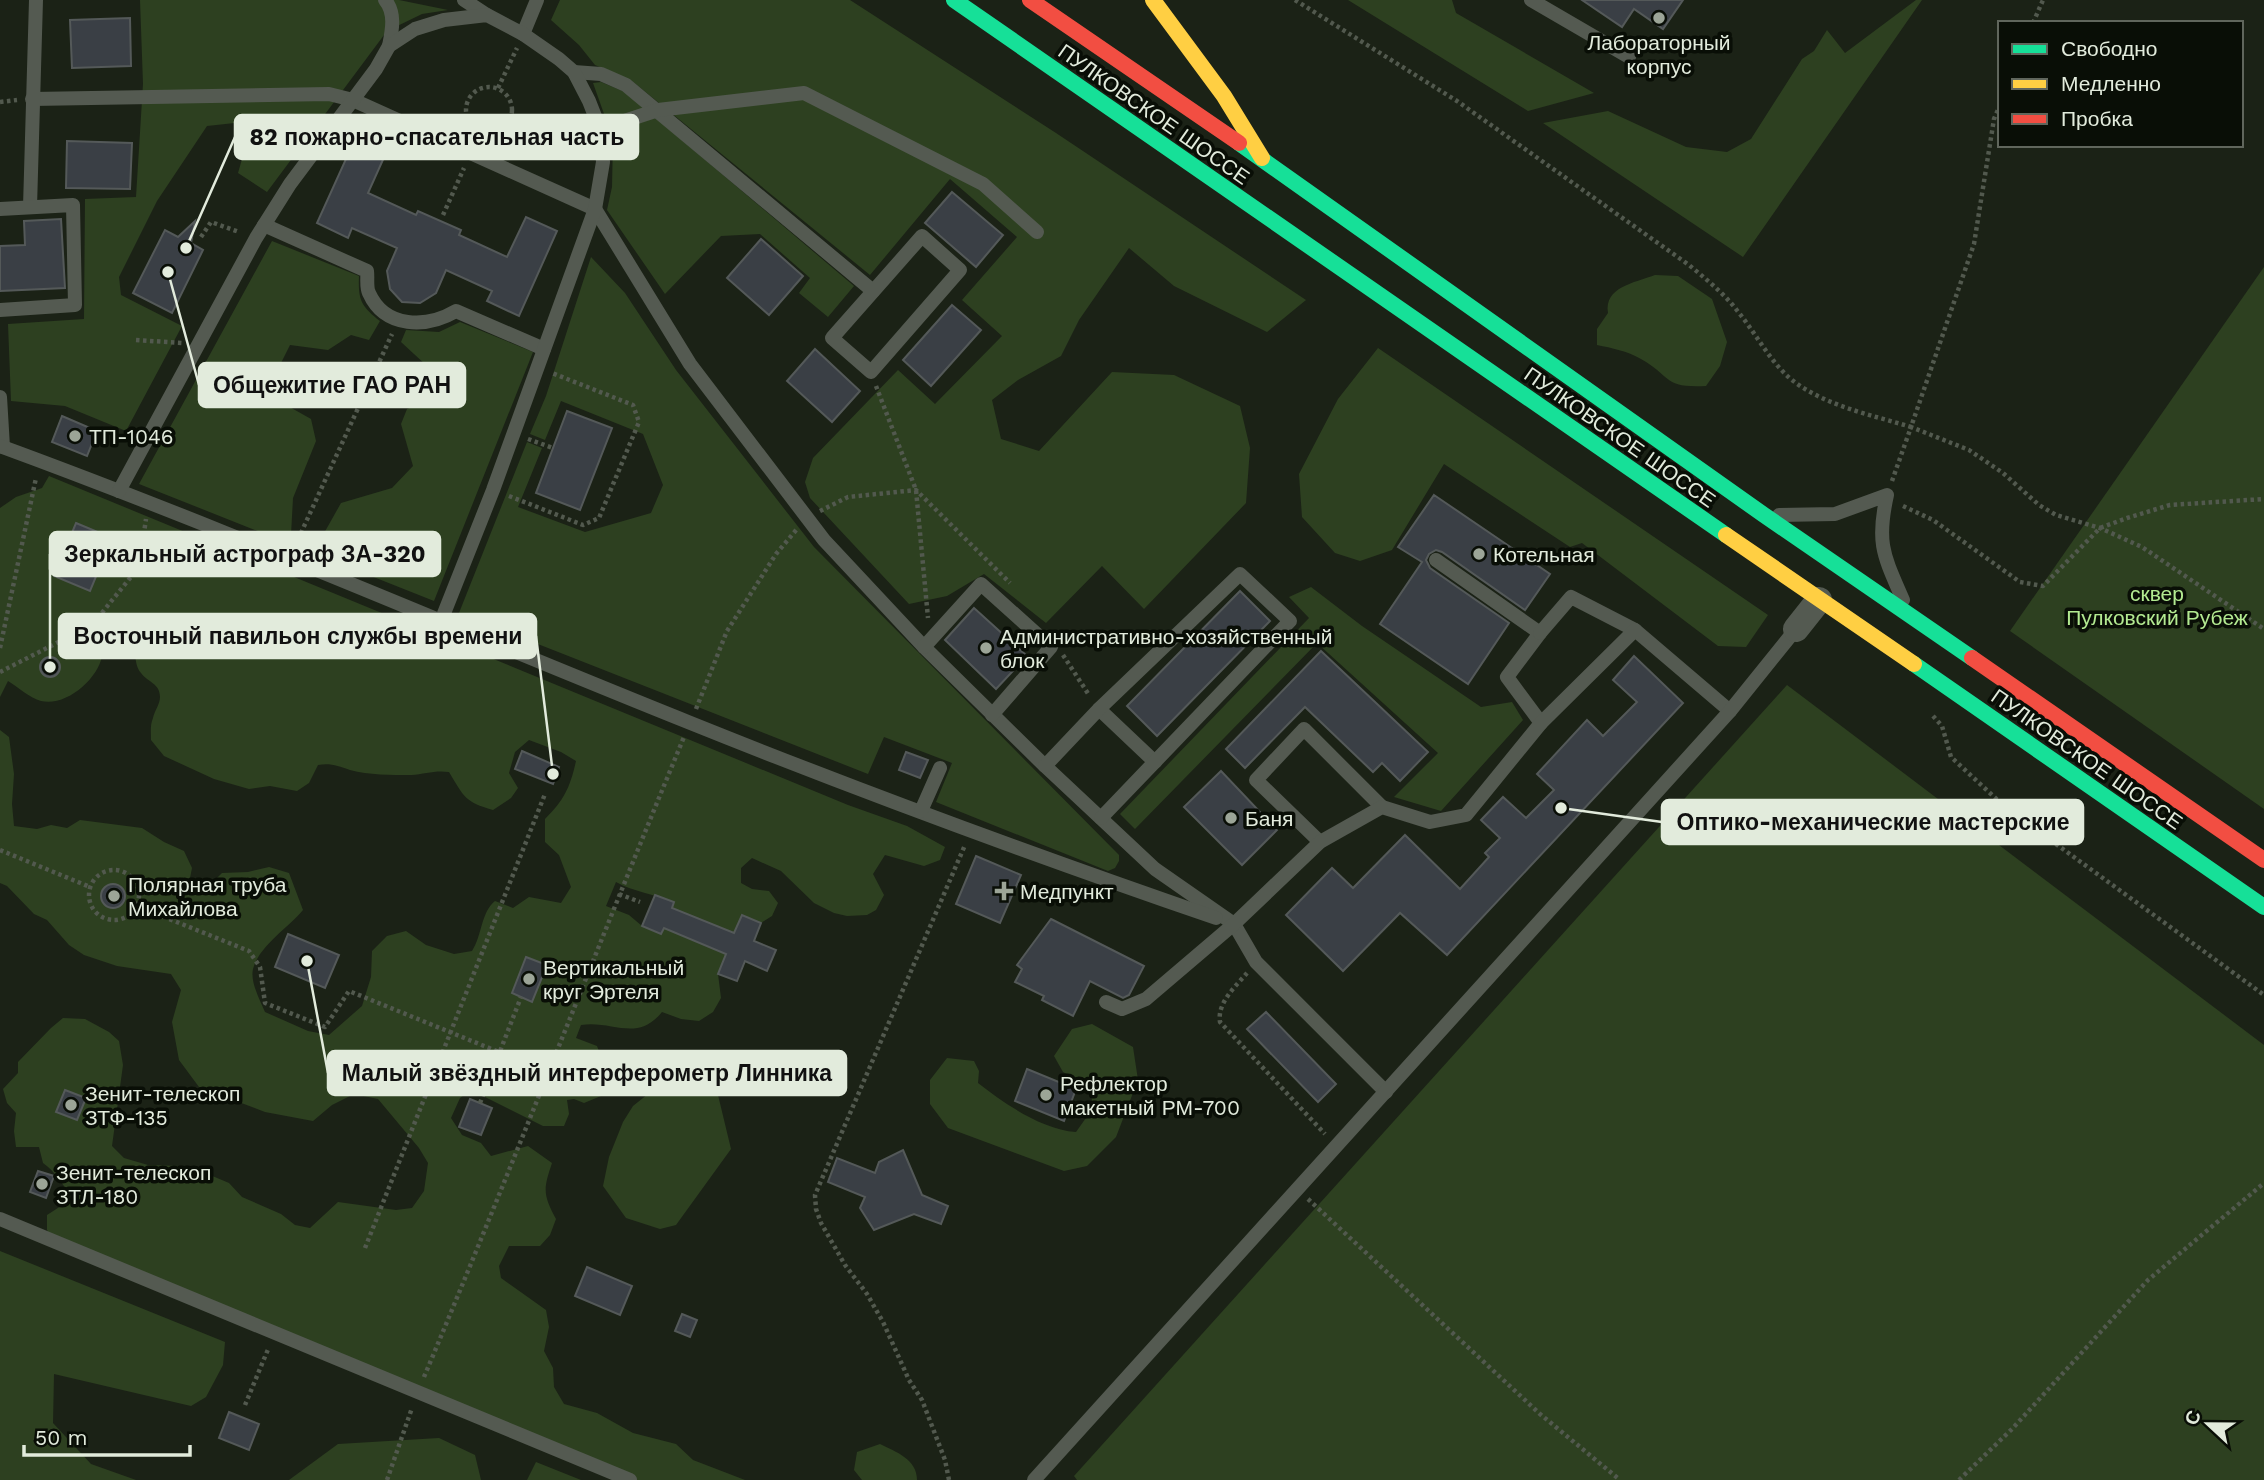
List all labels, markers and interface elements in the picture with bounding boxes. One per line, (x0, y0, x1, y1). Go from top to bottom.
marker: Лабораторный корпус (1651, 10, 1667, 26)
legend (1998, 21, 2243, 147)
place label: Лабораторный корпус (1587, 30, 1731, 79)
text: Свободно (2061, 36, 2158, 61)
street label: ПУЛКОВСКОЕ ШОССЕ (1054, 38, 1254, 190)
text: Медленно (2061, 71, 2161, 96)
text: Пробка (2061, 106, 2133, 131)
callout: 82 пожарно-спасательная часть (235, 115, 638, 159)
text: 82 пожарно-спасательная часть (249, 124, 625, 151)
street label: ПУЛКОВСКОЕ ШОССЕ (1520, 361, 1720, 513)
callout: Общежитие ГАО РАН (199, 363, 465, 407)
text: Общежитие ГАО РАН (213, 372, 451, 399)
place label: ТП-1046 (89, 424, 174, 449)
marker: ТП-1046 (67, 428, 83, 444)
callout: Зеркальный астрограф ЗА-320 (50, 532, 440, 576)
text: Зеркальный астрограф ЗА-320 (64, 541, 426, 568)
place label: Котельная (1493, 542, 1595, 567)
marker: Котельная (1471, 546, 1487, 562)
park label: сквер Пулковский Рубеж (2066, 581, 2248, 630)
callout: Восточный павильон службы времени (59, 614, 536, 658)
text: Восточный павильон службы времени (74, 623, 522, 650)
place label: Административно-хозяйственный блок (1000, 624, 1332, 673)
marker: Административно-хозяйственный блок (978, 640, 994, 656)
street label: ПУЛКОВСКОЕ ШОССЕ (1987, 683, 2187, 835)
callout: Оптико-механические мастерские (1662, 800, 2083, 844)
place label: Баня (1245, 806, 1293, 831)
text: Оптико-механические мастерские (1677, 809, 2070, 836)
marker: Баня (1223, 810, 1239, 826)
place label: Полярная труба Михайлова (128, 872, 287, 921)
place label: Медпункт (1020, 879, 1114, 904)
marker: Медпункт (994, 881, 1014, 901)
marker: Полярная труба Михайлова (106, 888, 122, 904)
place label: Вертикальный круг Эртеля (543, 955, 684, 1004)
marker: Вертикальный круг Эртеля (521, 971, 537, 987)
callout: Малый звёздный интерферометр Линника (328, 1051, 846, 1095)
text: Малый звёздный интерферометр Линника (342, 1060, 832, 1087)
place label: Рефлектор макетный РМ-700 (1060, 1071, 1240, 1120)
place label: Зенит-телескоп ЗТФ-135 (85, 1081, 240, 1130)
marker: Рефлектор макетный РМ-700 (1038, 1087, 1054, 1103)
marker: Зенит-телескоп ЗТФ-135 (63, 1097, 79, 1113)
place label: Зенит-телескоп ЗТЛ-180 (56, 1160, 211, 1209)
marker: Зенит-телескоп ЗТЛ-180 (34, 1176, 50, 1192)
north arrow (2173, 1389, 2243, 1459)
text: С (2179, 1407, 2206, 1428)
scale bar (24, 1414, 191, 1458)
text: 50 m (35, 1425, 87, 1450)

